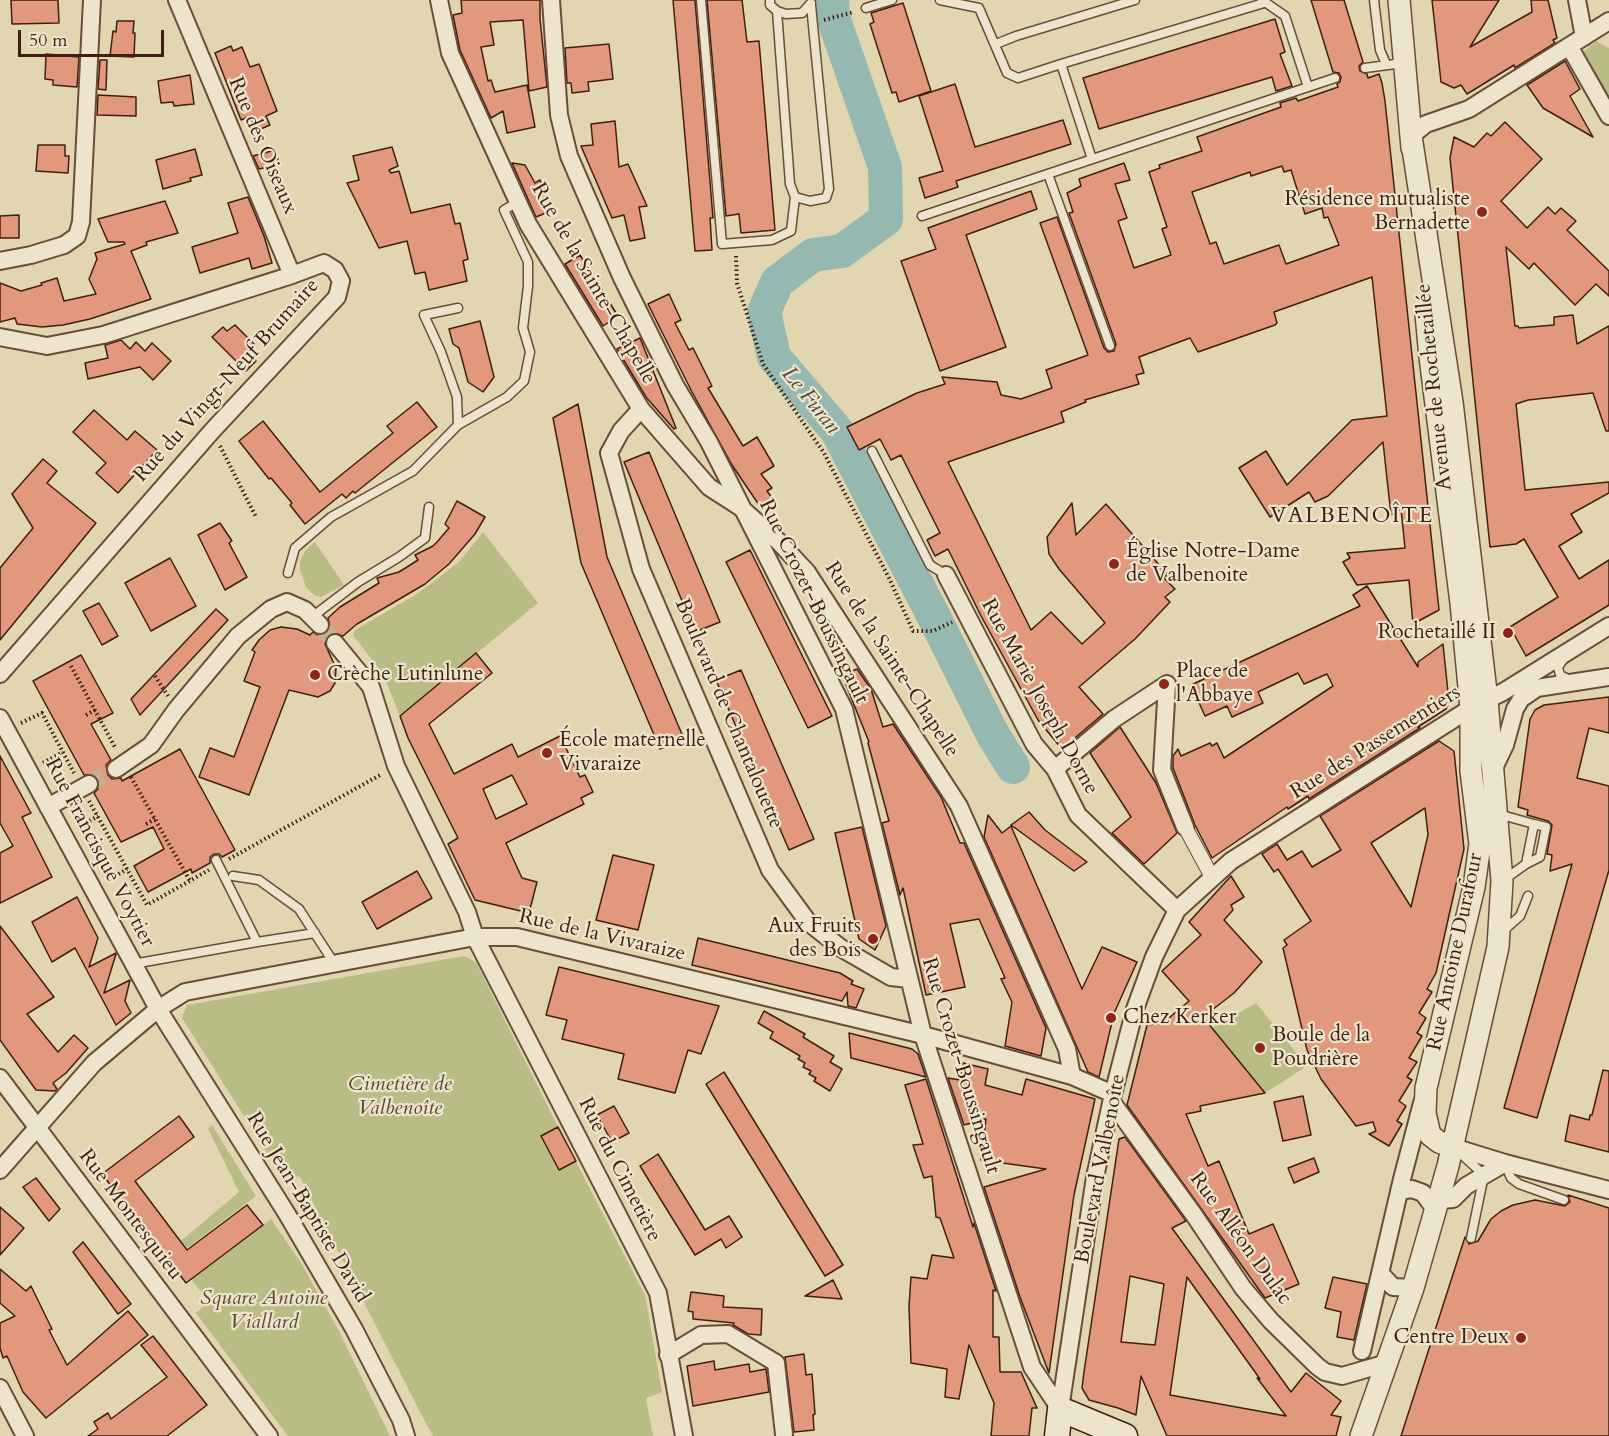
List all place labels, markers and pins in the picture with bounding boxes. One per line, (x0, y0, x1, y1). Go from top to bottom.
place label: Résidence mutualiste Bernadette (1285, 187, 1470, 237)
marker: Résidence mutualiste Bernadette (1475, 205, 1489, 219)
place label: Église Notre-Dame de Valbenoite (1126, 539, 1300, 589)
marker: Église Notre-Dame de Valbenoite (1107, 557, 1121, 571)
place label: Rochetaillé II (1378, 620, 1496, 646)
marker: Rochetaillé II (1501, 626, 1515, 640)
place label: Place de l'Abbaye (1176, 659, 1253, 709)
place label: Crèche Lutinlune (327, 662, 484, 688)
marker: Crèche Lutinlune (308, 668, 322, 682)
marker: Place de l'Abbaye (1157, 677, 1171, 691)
place label: École maternelle Vivaraize (559, 728, 706, 778)
marker: École maternelle Vivaraize (540, 746, 554, 760)
place label: Aux Fruits des Bois (768, 914, 861, 964)
marker: Aux Fruits des Bois (866, 932, 880, 946)
place label: Chez Kerker (1123, 1005, 1236, 1031)
marker: Chez Kerker (1104, 1011, 1118, 1025)
place label: Boule de la Poudrière (1272, 1023, 1370, 1073)
marker: Boule de la Poudrière (1253, 1041, 1267, 1055)
place label: Centre Deux (1393, 1325, 1509, 1351)
marker: Centre Deux (1514, 1331, 1528, 1345)

